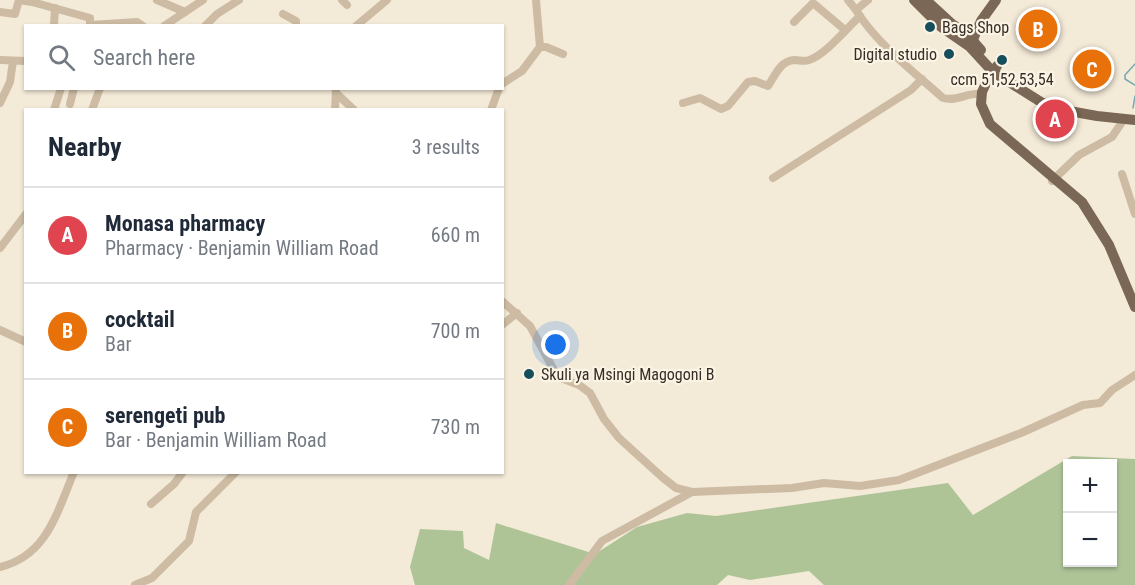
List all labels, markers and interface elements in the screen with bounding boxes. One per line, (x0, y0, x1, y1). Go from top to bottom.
pin: B (1018, 6, 1058, 51)
place label: Bags Shop (942, 18, 1009, 37)
marker: Bags Shop (923, 20, 937, 34)
search box (24, 24, 504, 90)
icon: search (45, 41, 78, 74)
text: Search here (93, 45, 195, 70)
place label: Digital studio (853, 45, 937, 64)
pin: C (1072, 46, 1112, 92)
marker: Digital studio (942, 47, 956, 61)
marker: ccm 51,52,53,54 (995, 53, 1009, 67)
place label: ccm 51,52,53,54 (950, 70, 1054, 89)
pin: A (1036, 96, 1074, 142)
text: Nearby (48, 132, 122, 162)
text: 3 results (412, 135, 480, 159)
text: Monasa pharmacy (105, 211, 265, 236)
text: A (62, 223, 73, 247)
text: 660 m (431, 223, 480, 247)
text: Pharmacy · Benjamin William Road (105, 236, 379, 260)
text: cocktail (105, 307, 175, 332)
text: B (62, 319, 73, 343)
text: 700 m (431, 319, 480, 343)
your location (541, 330, 570, 359)
text: Bar (105, 332, 132, 356)
place label: Skuli ya Msingi Magogoni B (541, 365, 715, 384)
marker: Skuli ya Msingi Magogoni B (522, 367, 536, 381)
text: serengeti pub (105, 403, 226, 428)
text: C (62, 415, 73, 439)
text: 730 m (431, 415, 480, 439)
text: Bar · Benjamin William Road (105, 428, 327, 452)
map controls (1063, 459, 1117, 567)
button: + (1063, 459, 1117, 513)
button: − (1063, 513, 1117, 567)

